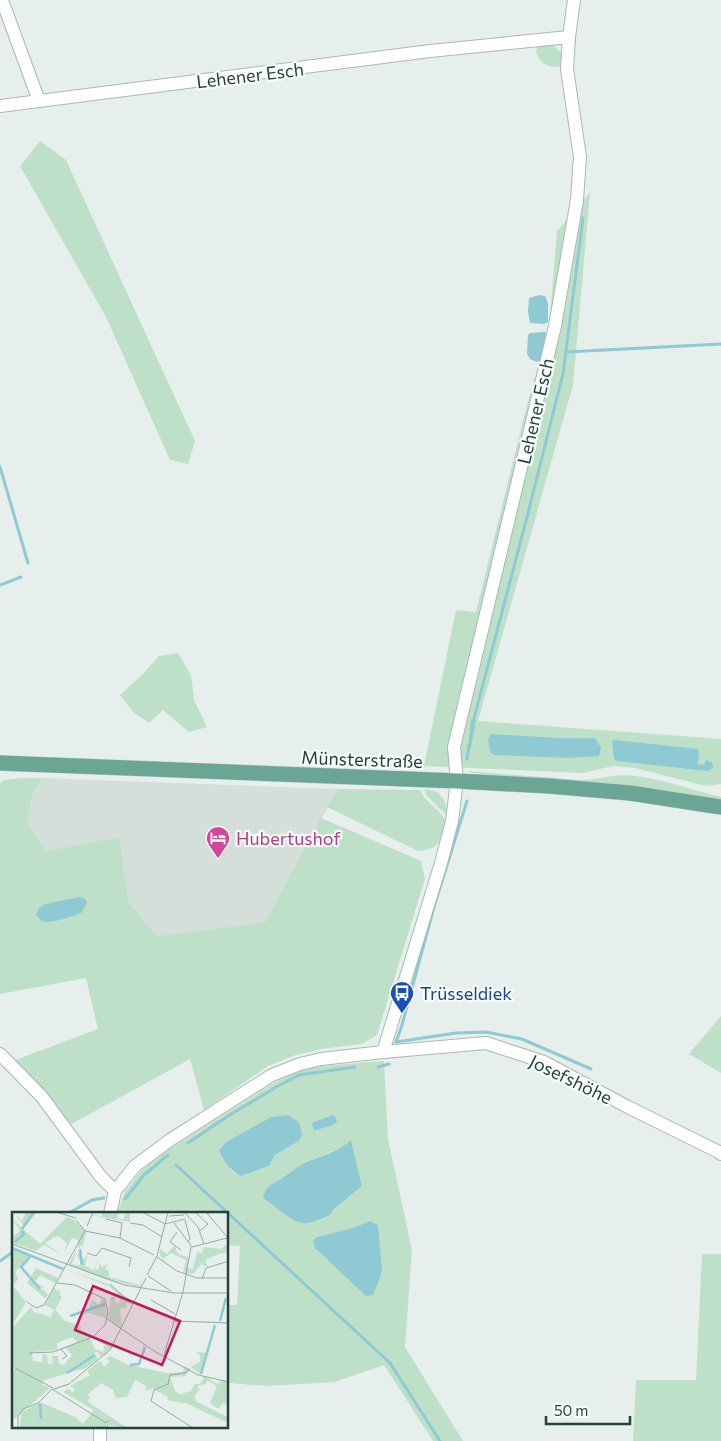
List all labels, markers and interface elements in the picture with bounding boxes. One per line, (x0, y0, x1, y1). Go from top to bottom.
street label: Lehener Esch (195, 57, 305, 93)
street label: Lehener Esch (512, 356, 558, 466)
street label: Münsterstraße (301, 746, 423, 772)
hotel icon: Hubertushof (205, 825, 231, 859)
place label: Hubertushof (236, 827, 341, 849)
bus stop icon: Trüsseldiek (389, 980, 415, 1014)
place label: Trüsseldiek (420, 982, 512, 1004)
street label: Josefshöhe (526, 1050, 616, 1108)
inset map (12, 1212, 229, 1428)
scale bar (546, 1394, 630, 1426)
text: 50 m (554, 1401, 588, 1419)

